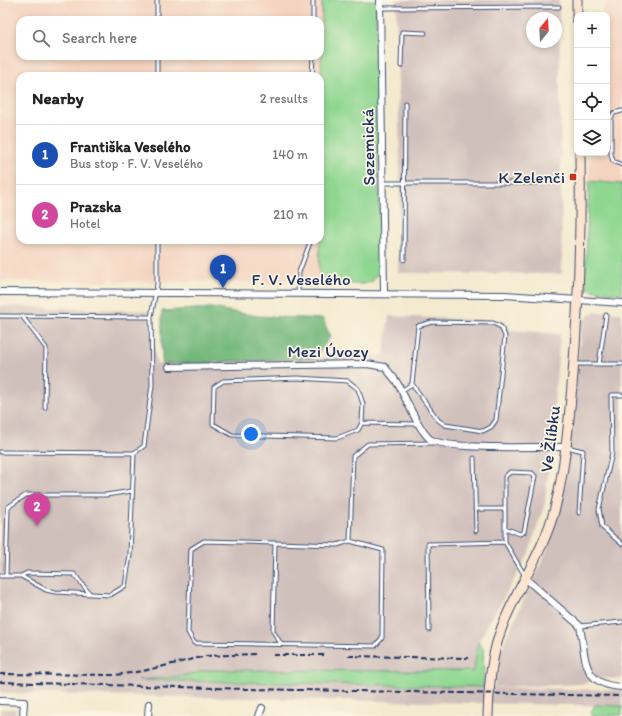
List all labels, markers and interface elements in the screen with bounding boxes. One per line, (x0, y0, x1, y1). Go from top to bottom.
north arrow (526, 12, 562, 48)
map controls (574, 12, 610, 156)
button: + (574, 12, 610, 48)
search box (16, 16, 324, 60)
icon: search (30, 27, 52, 49)
text: Search here (62, 29, 137, 47)
button: − (574, 48, 610, 84)
button: locate (574, 84, 610, 120)
text: Nearby (32, 88, 84, 108)
text: 2 results (260, 91, 308, 106)
street label: Sezemická (357, 108, 379, 186)
button: layers (574, 120, 610, 156)
text: Františka Veselého (70, 138, 191, 156)
text: 1 (42, 147, 48, 162)
text: 140 m (272, 147, 308, 162)
text: Bus stop · F. V. Veselého (70, 156, 203, 171)
place label: K Zelenči (498, 167, 565, 187)
marker: K Zelenči (568, 172, 578, 182)
text: Prazska (70, 198, 121, 216)
text: 2 (42, 207, 48, 222)
text: 210 m (273, 207, 308, 222)
text: Hotel (70, 216, 100, 231)
pin: 1 (210, 255, 236, 288)
street label: F. V. Veselého (251, 269, 351, 289)
street label: Mezi Úvozy (287, 341, 369, 361)
street label: Ve Žlíbku (536, 404, 564, 474)
your location (241, 424, 261, 444)
pin: 2 (24, 493, 50, 526)

